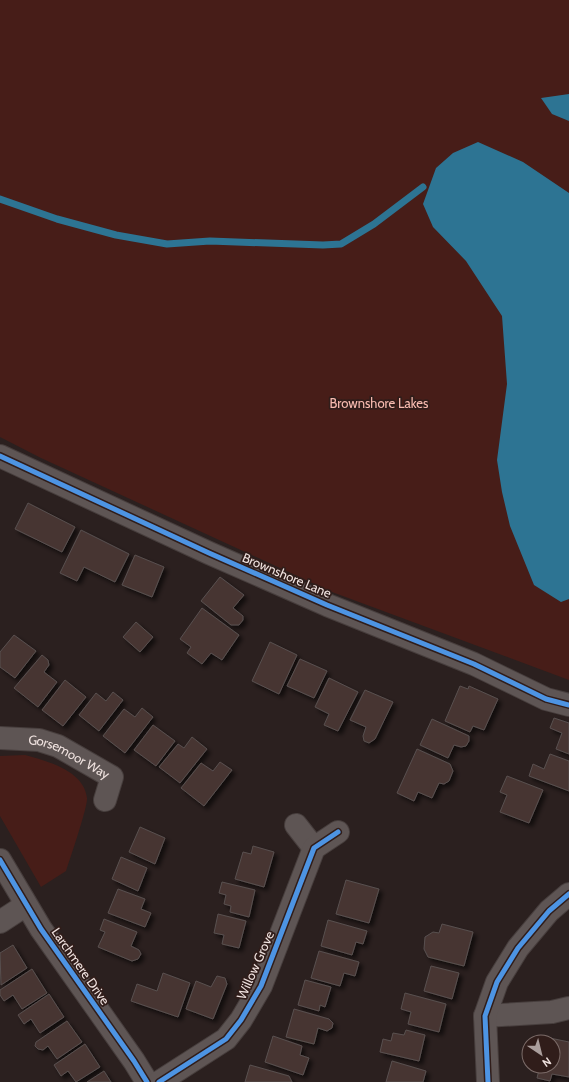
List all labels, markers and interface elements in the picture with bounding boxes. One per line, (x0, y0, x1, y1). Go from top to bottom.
park label: Brownshore Lakes (330, 395, 429, 411)
street label: Brownshore Lane (240, 549, 334, 601)
street label: Gorsemoor Way (28, 731, 113, 782)
street label: Larchmere Drive (49, 924, 114, 1008)
street label: Willow Grove (233, 928, 277, 1002)
north arrow (521, 1034, 561, 1074)
text: N (540, 1054, 554, 1070)

